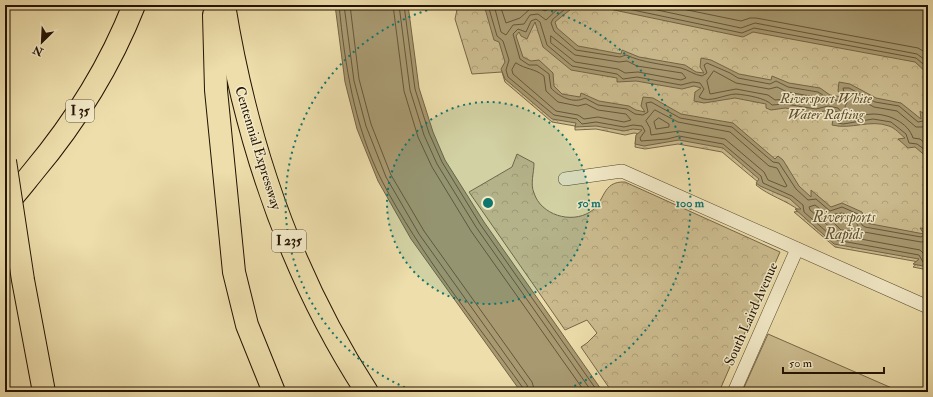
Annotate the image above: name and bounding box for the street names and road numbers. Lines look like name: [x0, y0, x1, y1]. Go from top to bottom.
street label: Centennial Expressway: [230, 84, 285, 213]
road number: I 35: [66, 100, 94, 122]
road number: I 235: [272, 230, 306, 252]
street label: South Laird Avenue: [721, 259, 782, 368]

